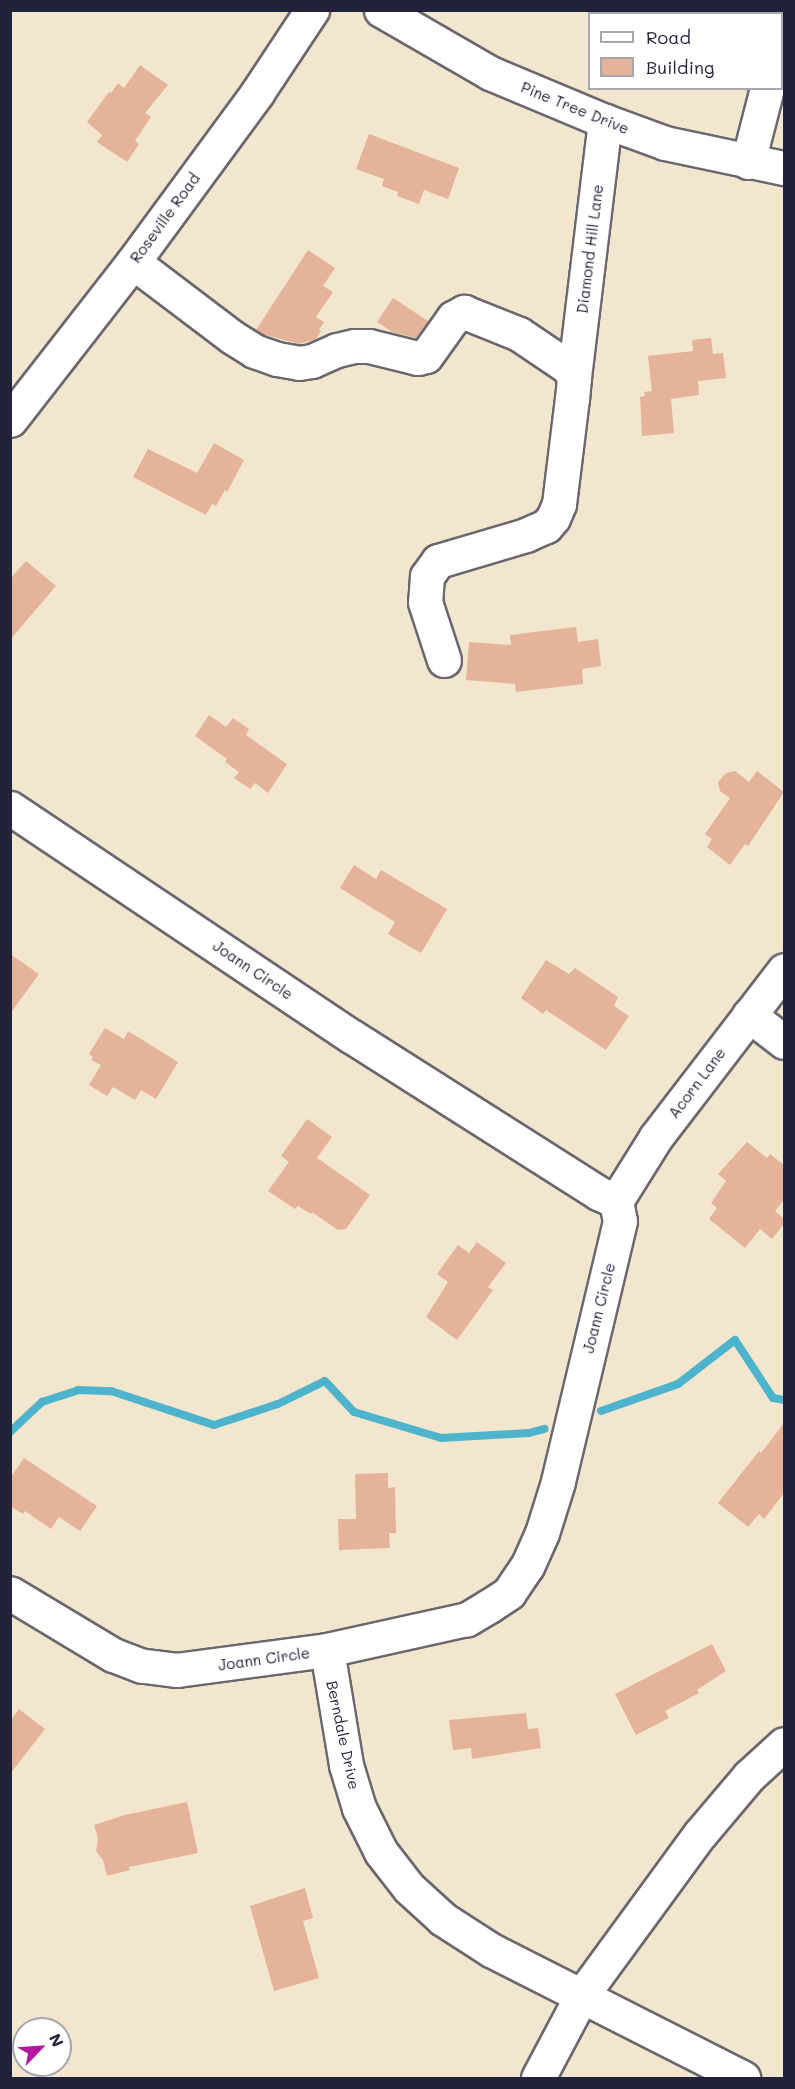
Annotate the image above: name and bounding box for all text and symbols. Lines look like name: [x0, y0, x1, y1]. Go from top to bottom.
legend: [588, 12, 783, 90]
text: Road: [646, 25, 691, 49]
text: Building: [646, 55, 714, 79]
street label: Pine Tree Drive: [518, 78, 632, 138]
street label: Roseville Road: [126, 170, 204, 266]
street label: Diamond Hill Lane: [573, 183, 607, 315]
street label: Joann Circle: [210, 937, 296, 1003]
street label: Acorn Lane: [665, 1044, 729, 1122]
street label: Joann Circle: [579, 1261, 619, 1355]
street label: Joann Circle: [217, 1644, 311, 1674]
street label: Berndale Drive: [323, 1679, 363, 1791]
north arrow: [12, 2017, 72, 2077]
text: N: [45, 2030, 69, 2050]

